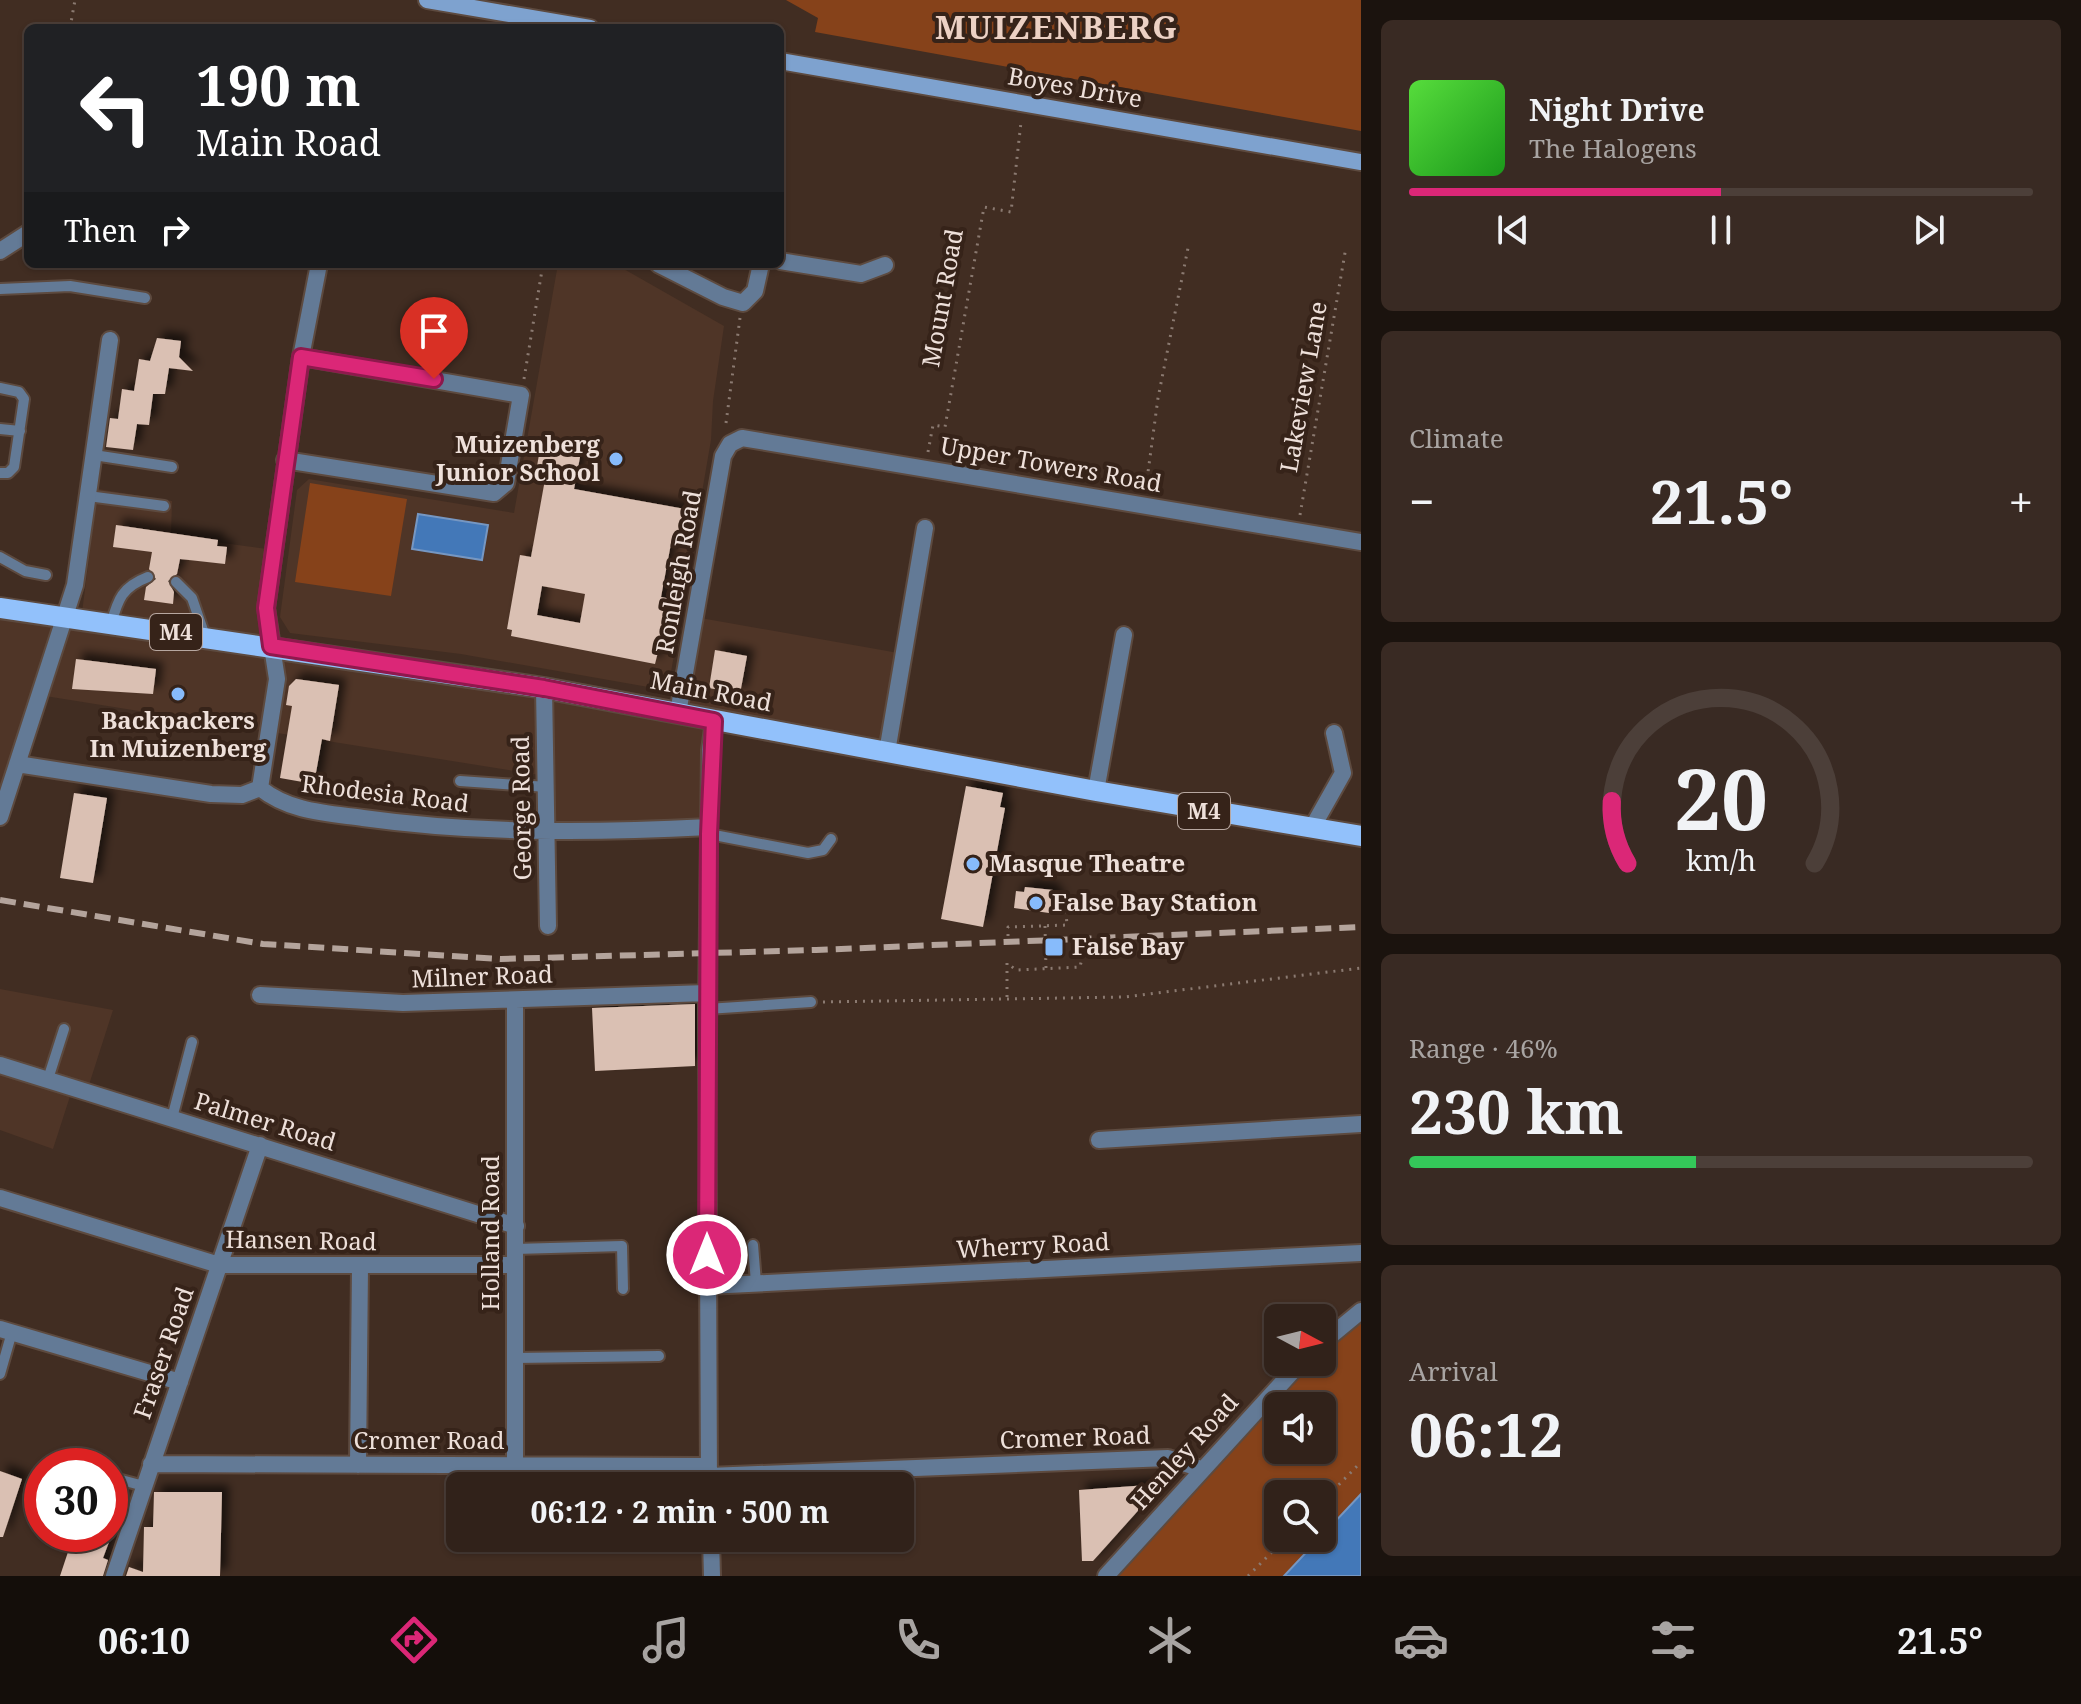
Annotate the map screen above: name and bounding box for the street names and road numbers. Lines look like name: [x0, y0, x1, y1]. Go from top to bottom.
street label: Boyes Drive: [1006, 58, 1145, 115]
street label: Mount Road: [913, 226, 970, 369]
street label: Lakeview Lane: [1271, 299, 1334, 475]
street label: Upper Towers Road: [938, 428, 1165, 499]
street label: Ronleigh Road: [647, 487, 708, 656]
road number: M4: [150, 614, 202, 650]
street label: Main Road: [648, 663, 775, 719]
street label: George Road: [503, 735, 538, 881]
street label: Rhodesia Road: [300, 766, 471, 819]
road number: M4: [1178, 793, 1230, 829]
street label: Milner Road: [411, 957, 553, 994]
street label: Palmer Road: [191, 1083, 340, 1158]
street label: Holland Road: [473, 1155, 506, 1311]
street label: Hansen Road: [225, 1222, 377, 1257]
street label: Wherry Road: [955, 1224, 1111, 1265]
street label: Fraser Road: [125, 1282, 201, 1423]
street label: Henley Road: [1123, 1386, 1245, 1516]
street label: Cromer Road: [999, 1417, 1151, 1456]
street label: Cromer Road: [354, 1423, 505, 1456]

